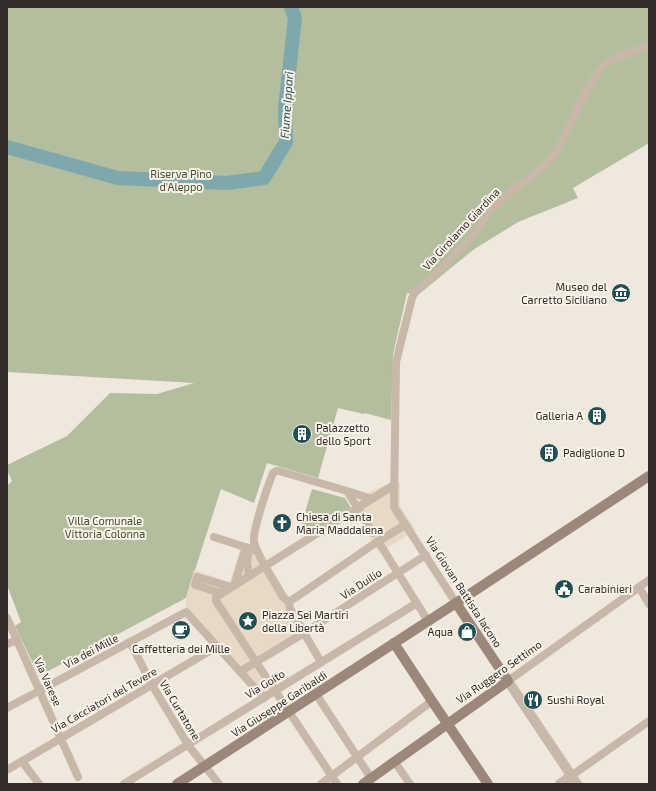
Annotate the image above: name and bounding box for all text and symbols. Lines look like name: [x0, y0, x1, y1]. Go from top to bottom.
water label: Fiume Ippari: [277, 71, 295, 139]
park label: Riserva Pino d'Aleppo: [150, 167, 212, 193]
street label: Via Girolamo Giardina: [419, 185, 502, 272]
place label: Museo del Carretto Siciliano: [521, 280, 608, 306]
museum icon: Museo del Carretto Siciliano: [610, 282, 632, 304]
building icon: Galleria A: [586, 405, 608, 427]
place label: Galleria A: [535, 409, 583, 422]
place label: Palazzetto dello Sport: [316, 421, 371, 447]
building icon: Palazzetto dello Sport: [291, 423, 313, 445]
building icon: Padiglione D: [538, 442, 560, 464]
place label: Padiglione D: [563, 446, 625, 459]
place label: Chiesa di Santa Maria Maddalena: [296, 510, 383, 536]
church icon: Chiesa di Santa Maria Maddalena: [271, 512, 293, 534]
park label: Villa Comunale Vittoria Colonna: [65, 514, 145, 540]
street label: Via Giovan Battista Iacono: [424, 534, 505, 650]
street label: Via Duilio: [338, 565, 384, 602]
public building icon: Carabinieri: [553, 578, 575, 600]
place label: Carabinieri: [578, 582, 632, 595]
place label: Piazza Sei Martiri della Libertà: [262, 608, 348, 634]
place icon: Piazza Sei Martiri della Libertà: [237, 610, 259, 632]
cafe icon: Caffetteria dei Mille: [170, 619, 192, 641]
shop icon: Aqua: [456, 621, 478, 643]
place label: Aqua: [428, 625, 453, 638]
street label: Via dei Mille: [61, 631, 120, 670]
street label: Via Ruggero Settimo: [454, 637, 544, 706]
place label: Caffetteria dei Mille: [132, 642, 230, 655]
street label: Via Varese: [32, 656, 65, 708]
street label: Via Cacciatori del Tevere: [49, 664, 159, 735]
street label: Via Goito: [243, 666, 287, 701]
street label: Via Giuseppe Garibaldi: [229, 668, 329, 739]
street label: Via Curtatone: [157, 677, 204, 742]
restaurant icon: Sushi Royal: [522, 689, 544, 711]
place label: Sushi Royal: [547, 693, 605, 706]

